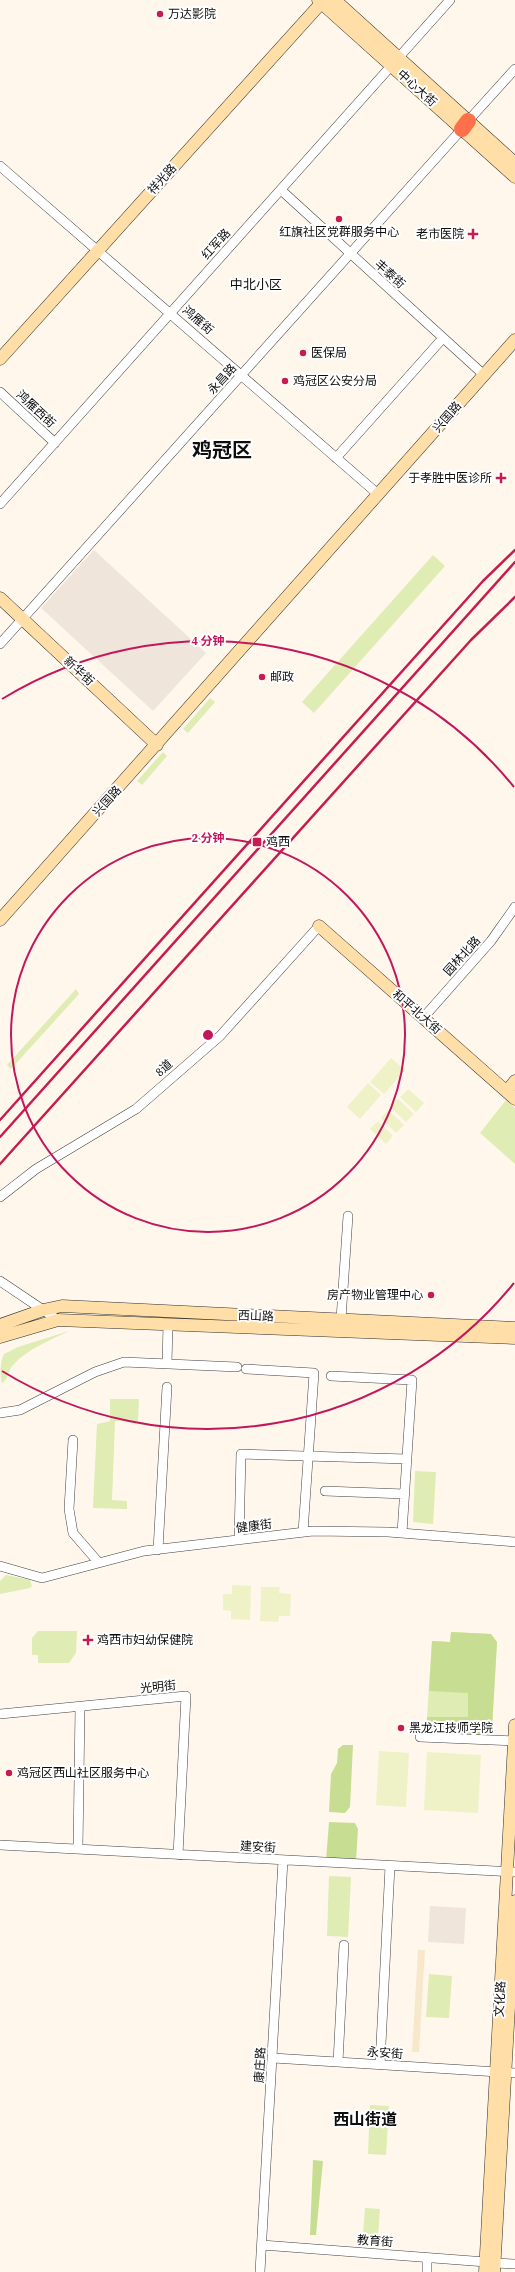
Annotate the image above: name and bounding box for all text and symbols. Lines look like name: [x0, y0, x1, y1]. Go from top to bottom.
place label: 万达影院: [168, 6, 216, 22]
marker: 万达影院: [155, 9, 165, 19]
street label: 中心大街: [394, 66, 440, 110]
street label: 祥光路: [144, 160, 180, 198]
marker: 红旗社区党群服务中心: [334, 214, 344, 224]
place label: 红旗社区党群服务中心: [279, 224, 399, 240]
street label: 红军路: [198, 225, 234, 263]
place label: 老市医院: [416, 226, 464, 242]
marker: 老市医院: [467, 228, 479, 240]
street label: 丰泰街: [371, 256, 409, 292]
district label: 中北小区: [230, 276, 282, 293]
street label: 鸿雁街: [179, 302, 217, 338]
place label: 医保局: [311, 345, 347, 361]
marker: 医保局: [298, 348, 308, 358]
street label: 永昌路: [204, 360, 240, 398]
place label: 鸡冠区公安分局: [293, 373, 377, 389]
marker: 鸡冠区公安分局: [280, 376, 290, 386]
street label: 鸿雁西街: [13, 387, 59, 431]
street label: 兴国路: [429, 398, 465, 436]
district label: 鸡冠区: [192, 436, 252, 464]
place label: 于孝胜中医诊所: [408, 470, 492, 486]
marker: 于孝胜中医诊所: [495, 472, 507, 484]
text: 4 分钟: [191, 633, 225, 649]
street label: 新华街: [60, 653, 98, 689]
place label: 邮政: [270, 669, 294, 685]
marker: 邮政: [257, 672, 267, 682]
street label: 兴国路: [89, 782, 125, 820]
text: 2 分钟: [191, 830, 225, 846]
place label: 鸡西: [266, 834, 290, 850]
marker: 鸡西: [251, 836, 263, 848]
street label: 园林北路: [440, 933, 484, 979]
street label: 和平北大街: [389, 986, 445, 1038]
centre of rings: [201, 1028, 215, 1042]
street label: 8道: [152, 1056, 176, 1080]
place label: 房产物业管理中心: [327, 1287, 423, 1303]
marker: 房产物业管理中心: [426, 1290, 436, 1300]
street label: 西山路: [238, 1307, 274, 1325]
street label: 健康街: [235, 1516, 273, 1536]
place label: 鸡西市妇幼保健院: [97, 1632, 193, 1648]
marker: 鸡西市妇幼保健院: [82, 1634, 94, 1646]
street label: 光明街: [139, 1677, 177, 1697]
place label: 黑龙江技师学院: [409, 1720, 493, 1736]
marker: 黑龙江技师学院: [396, 1723, 406, 1733]
place label: 鸡冠区西山社区服务中心: [17, 1765, 149, 1781]
marker: 鸡冠区西山社区服务中心: [4, 1768, 14, 1778]
street label: 建安街: [240, 1838, 276, 1856]
street label: 文化路: [491, 1981, 509, 2017]
street label: 永安街: [366, 2044, 404, 2062]
street label: 康庄路: [251, 2047, 269, 2083]
district label: 西山街道: [333, 2108, 397, 2130]
street label: 教育街: [356, 2232, 394, 2250]

